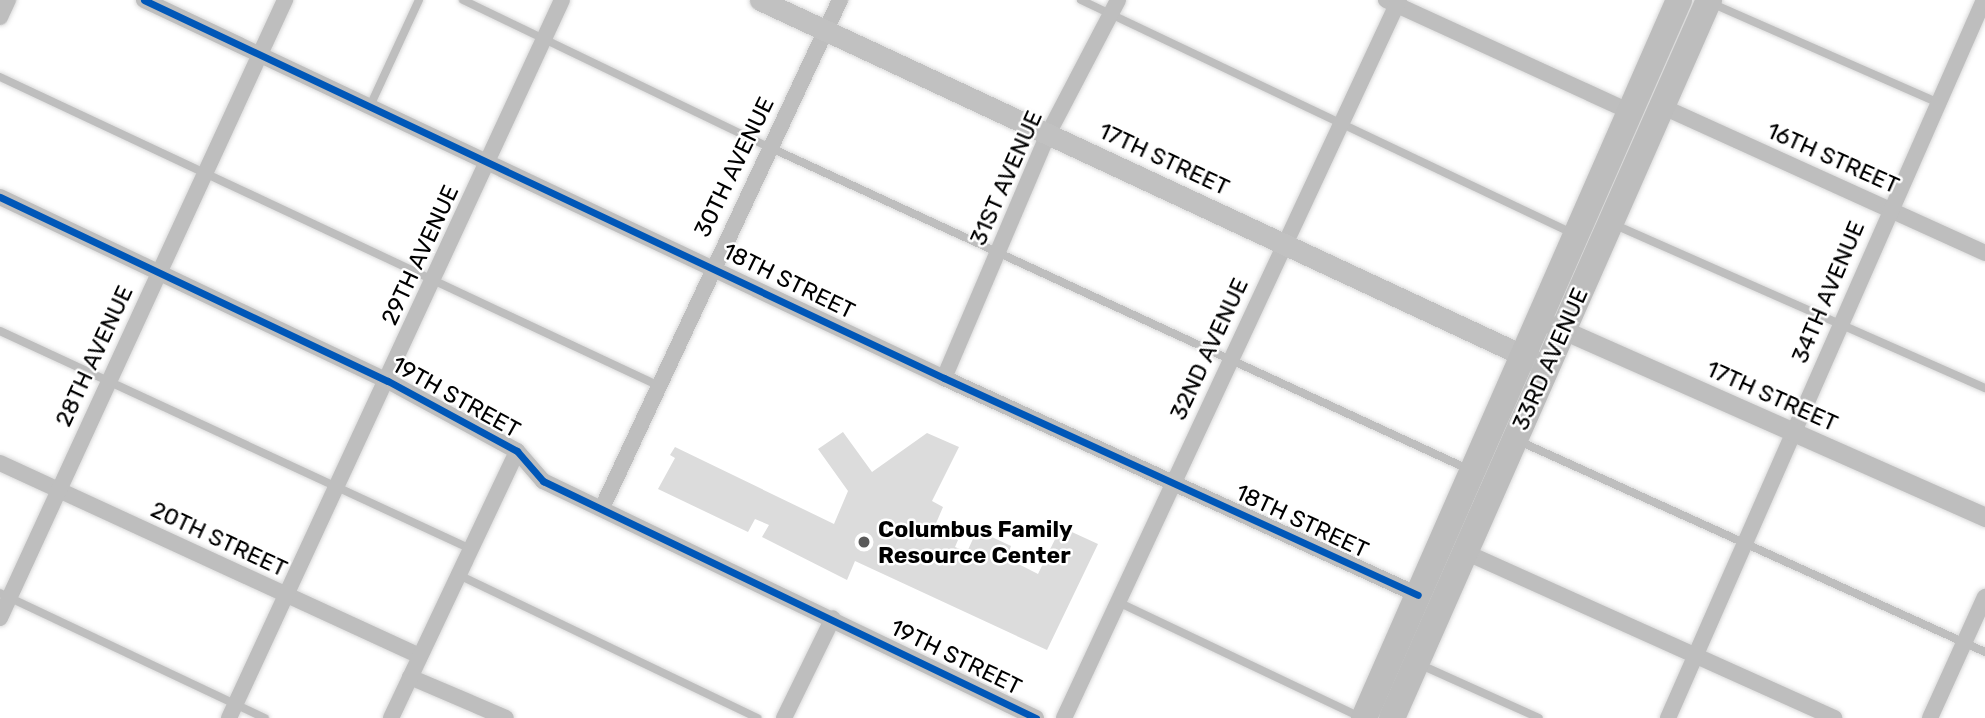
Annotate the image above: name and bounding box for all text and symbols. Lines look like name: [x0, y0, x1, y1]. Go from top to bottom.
street label: 30TH AVENUE: [688, 92, 780, 242]
street label: 31ST AVENUE: [964, 106, 1048, 250]
street label: 17TH STREET: [1094, 117, 1234, 201]
street label: 16TH STREET: [1763, 117, 1903, 199]
street label: 29TH AVENUE: [375, 180, 465, 330]
street label: 34TH AVENUE: [1786, 217, 1870, 367]
street label: 18TH STREET: [718, 237, 860, 325]
street label: 32ND AVENUE: [1164, 273, 1254, 425]
street label: 28TH AVENUE: [49, 281, 139, 431]
street label: 33RD AVENUE: [1506, 283, 1594, 435]
street label: 19TH STREET: [387, 350, 525, 444]
street label: 17TH STREET: [1702, 355, 1842, 437]
street label: 18TH STREET: [1231, 478, 1373, 564]
street label: 20TH STREET: [147, 495, 291, 583]
place label: Columbus Family Resource Center: [878, 515, 1073, 569]
marker: Columbus Family Resource Center: [856, 534, 872, 550]
street label: 19TH STREET: [886, 613, 1026, 701]

